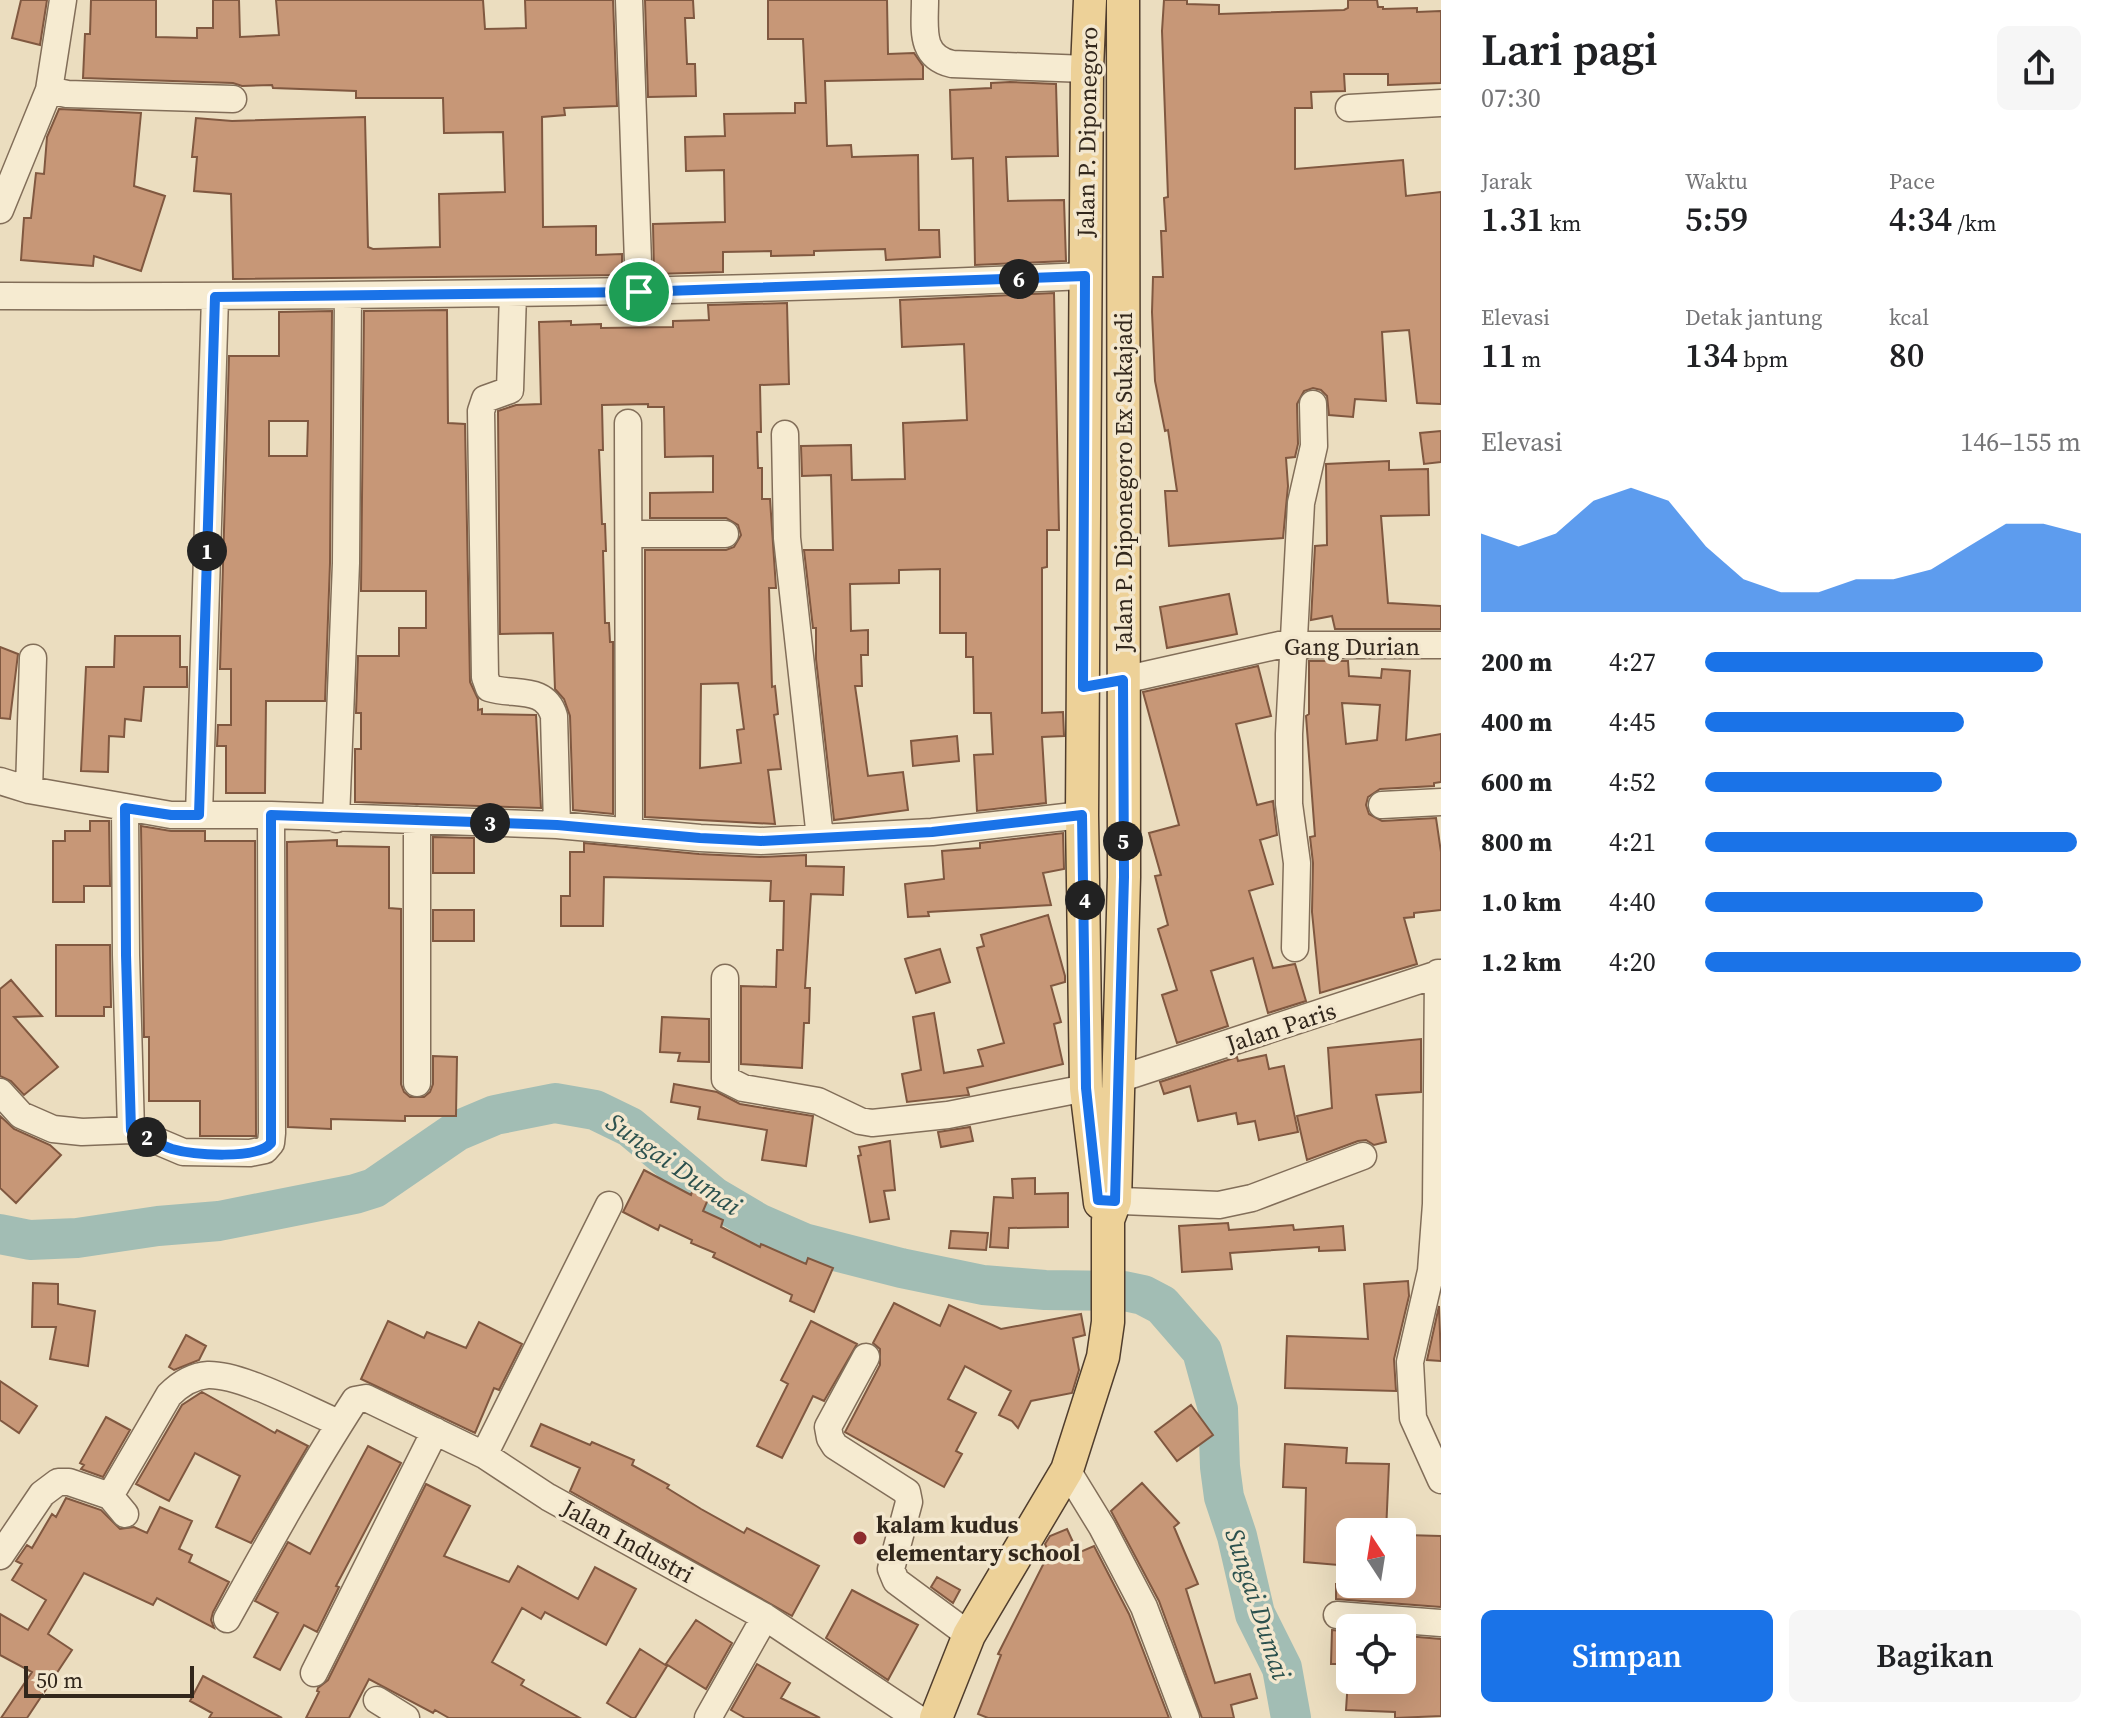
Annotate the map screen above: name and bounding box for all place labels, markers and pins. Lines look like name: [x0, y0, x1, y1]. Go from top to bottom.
pin: [605, 258, 673, 326]
pin: 6: [999, 259, 1039, 299]
pin: 1: [187, 531, 227, 571]
pin: 3: [470, 803, 510, 843]
pin: 5: [1103, 821, 1143, 861]
pin: 4: [1065, 880, 1105, 920]
pin: 2: [127, 1117, 167, 1157]
place label: kalam kudus elementary school: [876, 1508, 1081, 1569]
marker: kalam kudus elementary school: [851, 1529, 869, 1547]

